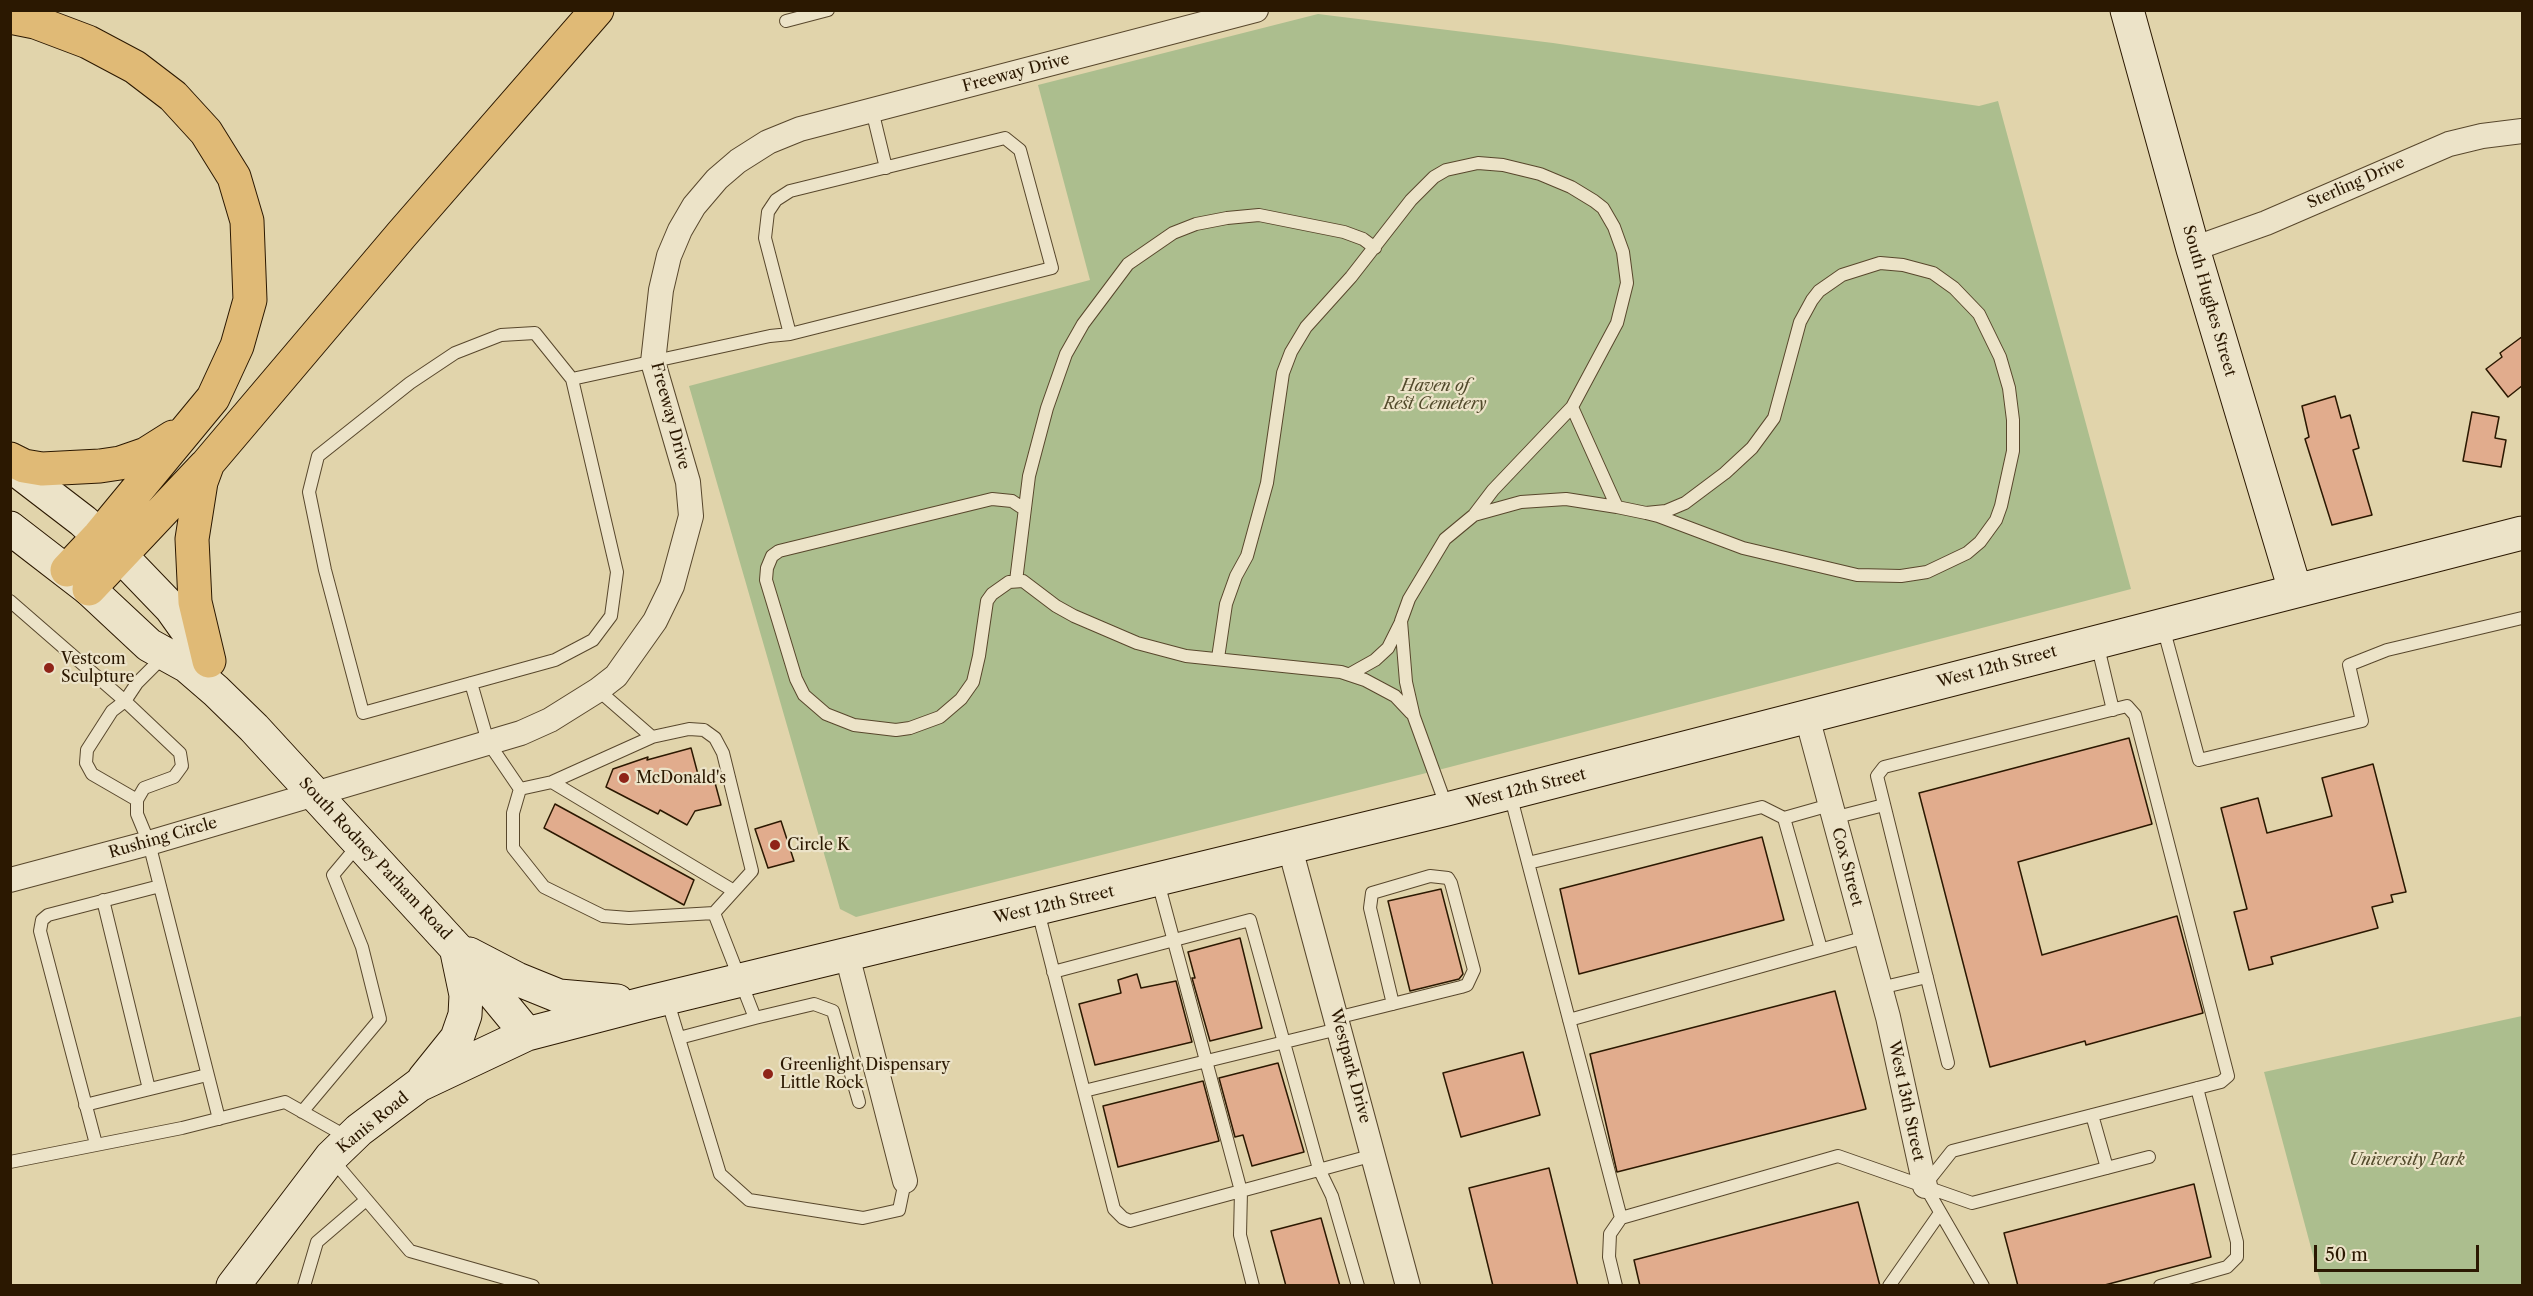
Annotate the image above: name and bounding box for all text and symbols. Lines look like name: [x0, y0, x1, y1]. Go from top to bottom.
street label: Freeway Drive: [960, 49, 1072, 97]
street label: Sterling Drive: [2304, 153, 2408, 213]
street label: South Hughes Street: [2178, 223, 2240, 379]
street label: Freeway Drive: [646, 360, 694, 472]
park label: Haven of Rest Cemetery: [1384, 376, 1486, 414]
street label: West 12th Street: [1935, 642, 2059, 692]
place label: Vestcom Sculpture: [61, 649, 134, 687]
marker: Vestcom Sculpture: [42, 661, 56, 675]
street label: West 12th Street: [1464, 765, 1588, 813]
place label: McDonald's: [636, 768, 726, 788]
marker: McDonald's: [617, 771, 631, 785]
street label: South Rodney Parham Road: [295, 774, 455, 944]
street label: Rushing Circle: [107, 813, 219, 863]
street label: Cox Street: [1827, 826, 1867, 908]
place label: Circle K: [787, 835, 850, 855]
marker: Circle K: [768, 838, 782, 852]
street label: West 12th Street: [992, 882, 1116, 928]
street label: Westpark Drive: [1325, 1007, 1375, 1125]
street label: West 13th Street: [1884, 1039, 1928, 1163]
place label: Greenlight Dispensary Little Rock: [780, 1055, 950, 1093]
marker: Greenlight Dispensary Little Rock: [761, 1067, 775, 1081]
street label: Kanis Road: [333, 1088, 413, 1158]
park label: University Park: [2349, 1150, 2465, 1170]
scale bar: [2317, 1233, 2482, 1271]
text: 50 m: [2325, 1244, 2368, 1266]

